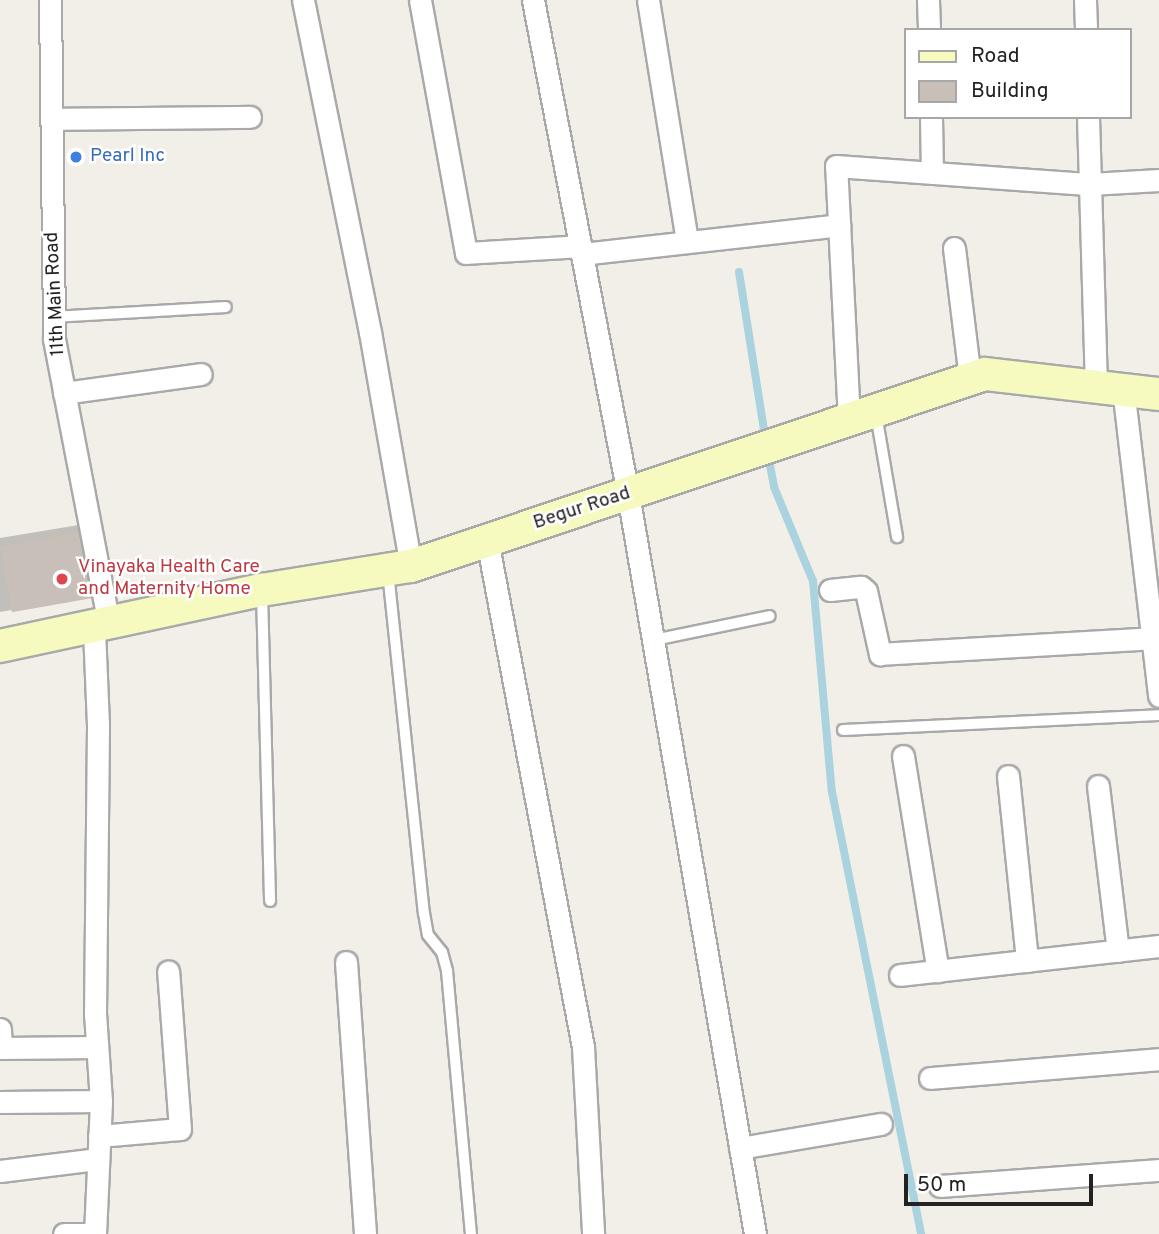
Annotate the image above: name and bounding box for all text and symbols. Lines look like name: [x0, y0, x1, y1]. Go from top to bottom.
legend: [904, 28, 1131, 119]
text: Road: [971, 43, 1020, 70]
text: Building: [971, 78, 1049, 105]
place label: Pearl Inc: [90, 146, 165, 168]
marker: Pearl Inc: [68, 149, 84, 165]
street label: 11th Main Road: [41, 231, 71, 357]
street label: Begur Road: [531, 483, 633, 535]
place label: Vinayaka Health Care and Maternity Home: [78, 557, 260, 601]
marker: Vinayaka Health Care and Maternity Home: [52, 569, 72, 589]
scale bar: [907, 1160, 1096, 1204]
text: 50 m: [917, 1172, 966, 1199]

